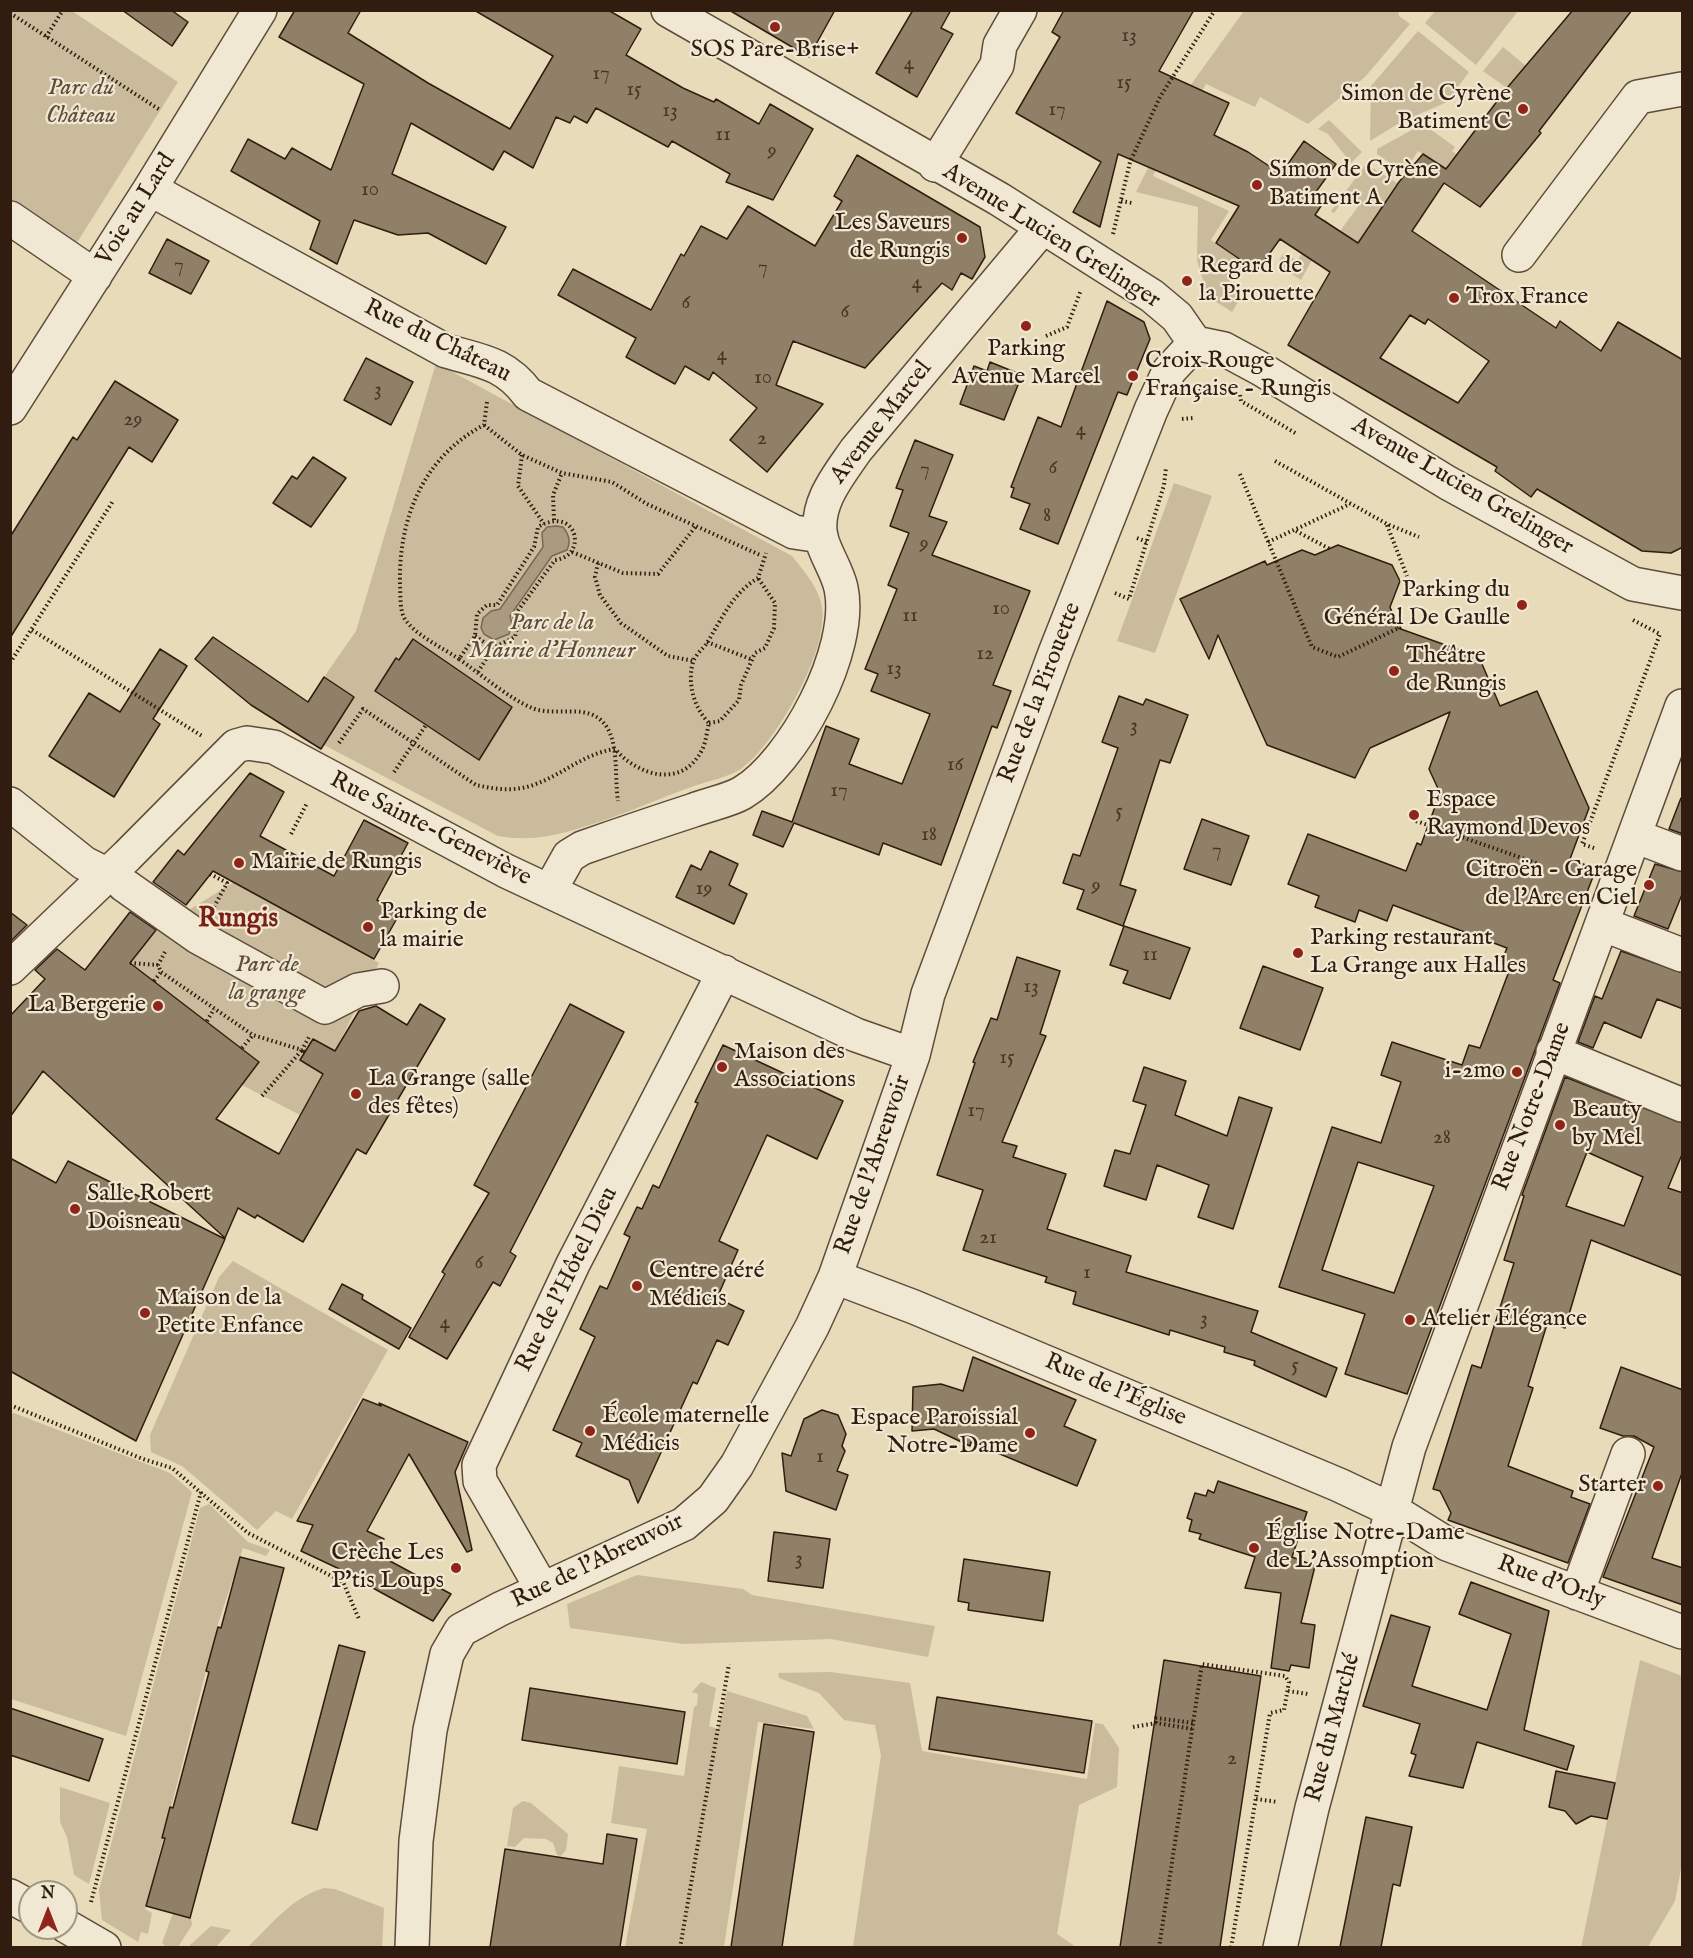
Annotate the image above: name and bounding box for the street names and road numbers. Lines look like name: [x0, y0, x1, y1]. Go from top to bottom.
street label: Voie au Lard: [91, 149, 183, 271]
street label: Avenue Lucien Grelinger: [937, 158, 1165, 316]
street label: Rue du Château: [359, 294, 515, 390]
street label: Avenue Marcel: [825, 356, 939, 490]
street label: Avenue Lucien Grelinger: [1346, 412, 1578, 562]
street label: Rue de la Pirouette: [993, 599, 1089, 787]
street label: Rue Sainte-Geneviève: [324, 767, 536, 893]
street label: Rue Notre-Dame: [1488, 1019, 1578, 1195]
street label: Rue de l'Abreuvoir: [830, 1072, 918, 1258]
street label: Rue de l'Hôtel Dieu: [511, 1183, 625, 1377]
street label: Rue de l'Église: [1040, 1348, 1190, 1434]
street label: Rue de l'Abreuvoir: [507, 1508, 689, 1616]
street label: Rue d'Orly: [1493, 1550, 1609, 1616]
street label: Rue du Marché: [1300, 1650, 1368, 1806]

